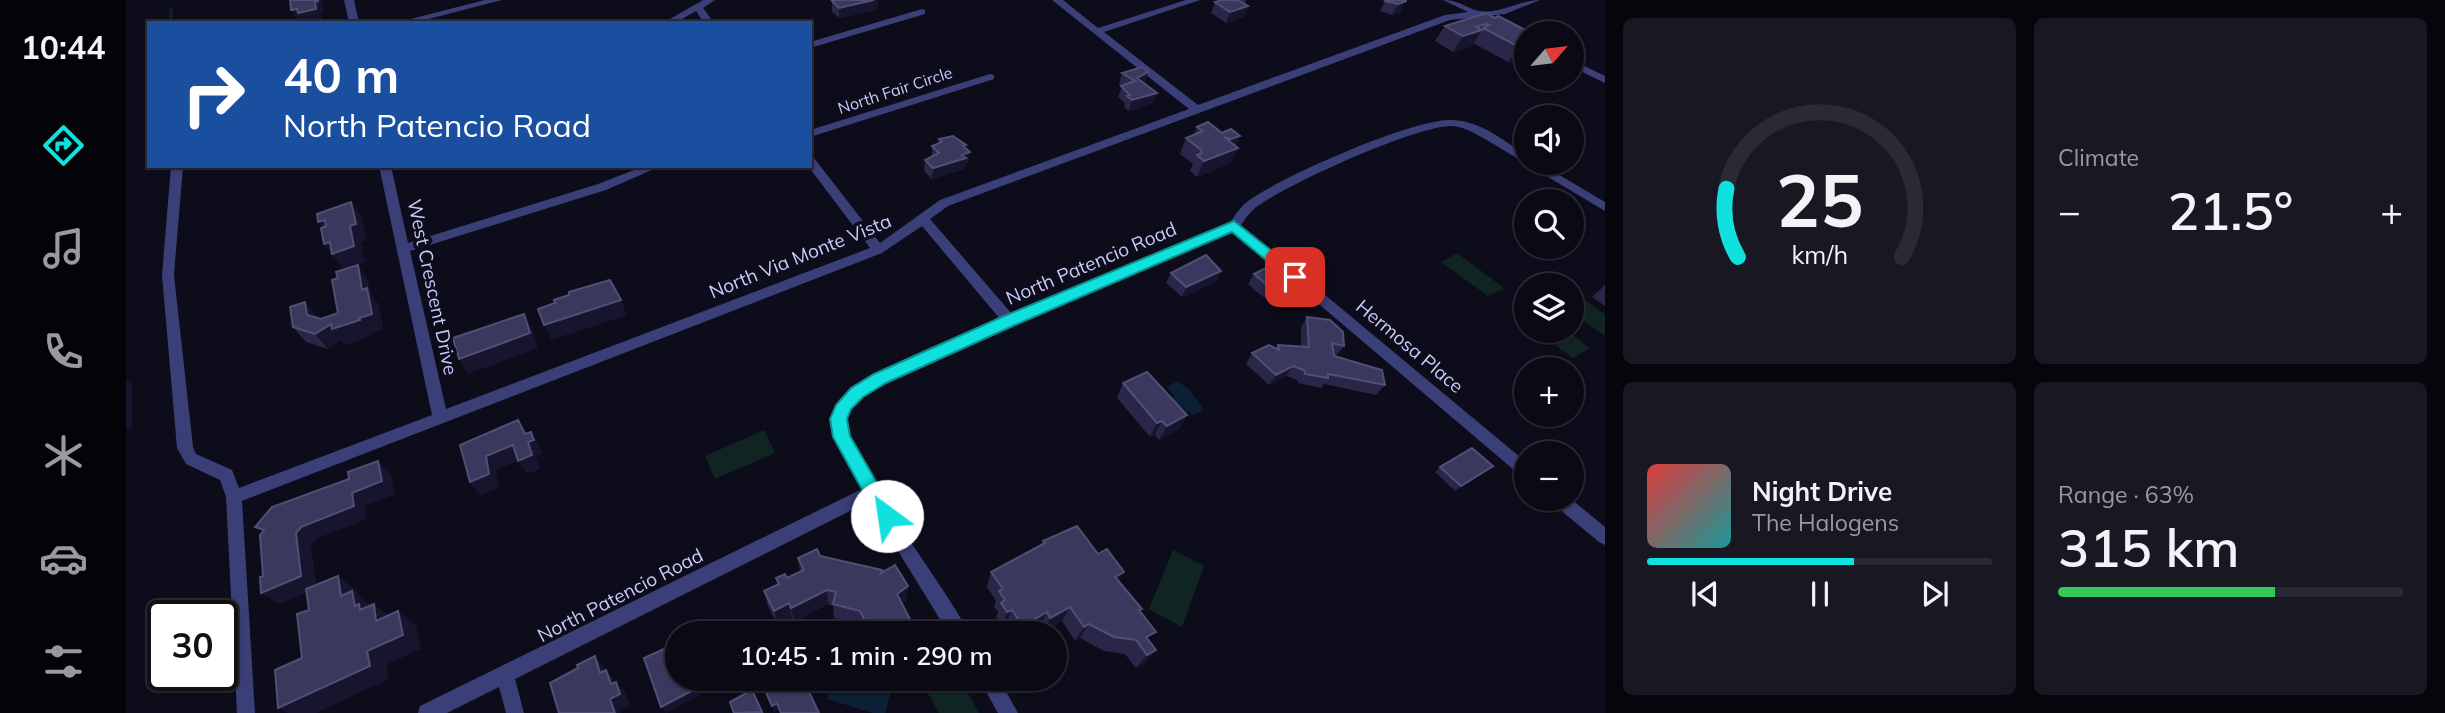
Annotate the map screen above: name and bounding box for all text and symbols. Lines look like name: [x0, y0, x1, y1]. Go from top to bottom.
north arrow: [1514, 21, 1584, 91]
map controls: [1514, 21, 1584, 511]
text: 10:44: [21, 27, 105, 67]
text: 40 m: [283, 44, 399, 105]
icon: right: [168, 49, 259, 140]
street label: North Fair Circle: [835, 62, 955, 118]
text: North Patencio Road: [283, 105, 591, 145]
button: sound: [1514, 105, 1584, 175]
icon: directions: [39, 121, 88, 170]
text: Climate: [2058, 143, 2139, 172]
text: 25: [1776, 154, 1863, 245]
text: 21.5°: [2168, 178, 2293, 243]
text: −: [2058, 187, 2081, 235]
text: +: [2380, 187, 2403, 235]
button: search: [1514, 189, 1584, 259]
street label: West Crescent Drive: [403, 197, 463, 377]
street label: North Via Monte Vista: [705, 208, 895, 304]
street label: North Patencio Road: [1002, 216, 1180, 310]
icon: music: [39, 224, 88, 273]
text: km/h: [1791, 239, 1848, 270]
pin: [1265, 247, 1325, 307]
icon: arrive: [1276, 258, 1314, 296]
button: layers: [1514, 273, 1584, 343]
street label: Hermosa Place: [1351, 294, 1469, 398]
icon: phone: [39, 327, 88, 376]
button: +: [1514, 357, 1584, 427]
icon: climate: [39, 431, 88, 480]
button: −: [1514, 441, 1584, 511]
text: Night Drive: [1752, 475, 1892, 508]
position arrow: [850, 479, 924, 553]
text: Range · 63%: [2058, 480, 2194, 509]
text: The Halogens: [1752, 508, 1899, 537]
text: 315 km: [2058, 515, 2239, 580]
icon: car: [39, 534, 88, 583]
street label: North Patencio Road: [533, 543, 707, 647]
icon: previous: [1686, 575, 1724, 613]
icon: pause: [1801, 575, 1839, 613]
icon: next: [1916, 575, 1954, 613]
speed limit sign: 30: [147, 600, 238, 691]
icon: filters: [39, 637, 88, 686]
text: 10:45 · 1 min · 290 m: [739, 639, 993, 672]

